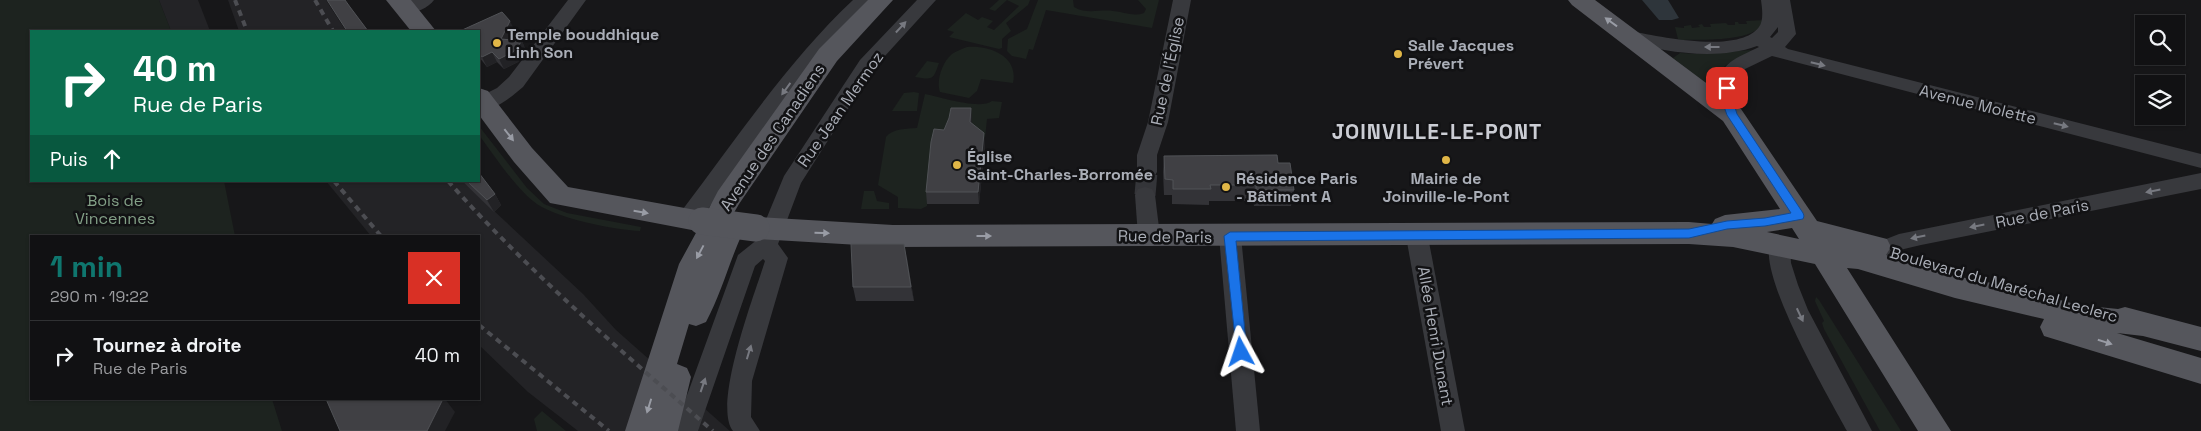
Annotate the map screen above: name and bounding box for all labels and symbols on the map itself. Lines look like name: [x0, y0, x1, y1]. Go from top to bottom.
street label: Rue de l'Église: [1146, 15, 1189, 127]
one-way arrow: [1605, 17, 1618, 28]
one-way arrow: [895, 22, 907, 34]
place label: Temple bouddhique Linh Son: [507, 24, 659, 63]
place label: Salle Jacques Prévert: [1408, 35, 1514, 74]
marker: Temple bouddhique Linh Son: [491, 37, 503, 49]
one-way arrow: [1704, 43, 1720, 51]
street label: Rue Jean Mermoz: [793, 47, 888, 171]
marker: Salle Jacques Prévert: [1392, 48, 1404, 60]
street label: Avenue des Canadiens: [715, 60, 830, 215]
one-way arrow: [1811, 60, 1826, 68]
pin: [1706, 67, 1748, 109]
street label: Avenue Molette: [1917, 80, 2039, 129]
one-way arrow: [781, 82, 791, 96]
district label: JOINVILLE-LE-PONT: [1332, 118, 1542, 145]
one-way arrow: [2053, 121, 2068, 129]
one-way arrow: [503, 128, 514, 141]
place label: Église Saint-Charles-Borromée: [967, 146, 1153, 185]
marker: Mairie de Joinville-le-Pont: [1440, 154, 1452, 166]
marker: Église Saint-Charles-Borromée: [951, 159, 963, 171]
place label: Résidence Paris - Bâtiment A: [1236, 168, 1358, 207]
place label: Mairie de Joinville-le-Pont: [1382, 168, 1510, 207]
marker: Résidence Paris - Bâtiment A: [1220, 181, 1232, 193]
one-way arrow: [2145, 187, 2161, 195]
park label: Bois de Vincennes: [75, 190, 155, 229]
street label: Rue de Paris: [1994, 194, 2090, 233]
one-way arrow: [634, 208, 650, 216]
one-way arrow: [1969, 222, 1984, 230]
street label: Rue de Paris: [1118, 225, 1212, 248]
one-way arrow: [814, 229, 830, 237]
one-way arrow: [976, 232, 992, 240]
one-way arrow: [1909, 234, 1925, 242]
street label: Boulevard du Maréchal Leclerc: [1887, 242, 2120, 327]
one-way arrow: [696, 244, 704, 259]
street label: Allée Henri Dunant: [1413, 265, 1458, 407]
one-way arrow: [1796, 308, 1804, 322]
position arrow: [1214, 325, 1266, 377]
one-way arrow: [2098, 338, 2113, 346]
one-way arrow: [746, 345, 753, 360]
one-way arrow: [699, 377, 707, 392]
one-way arrow: [644, 398, 652, 413]

